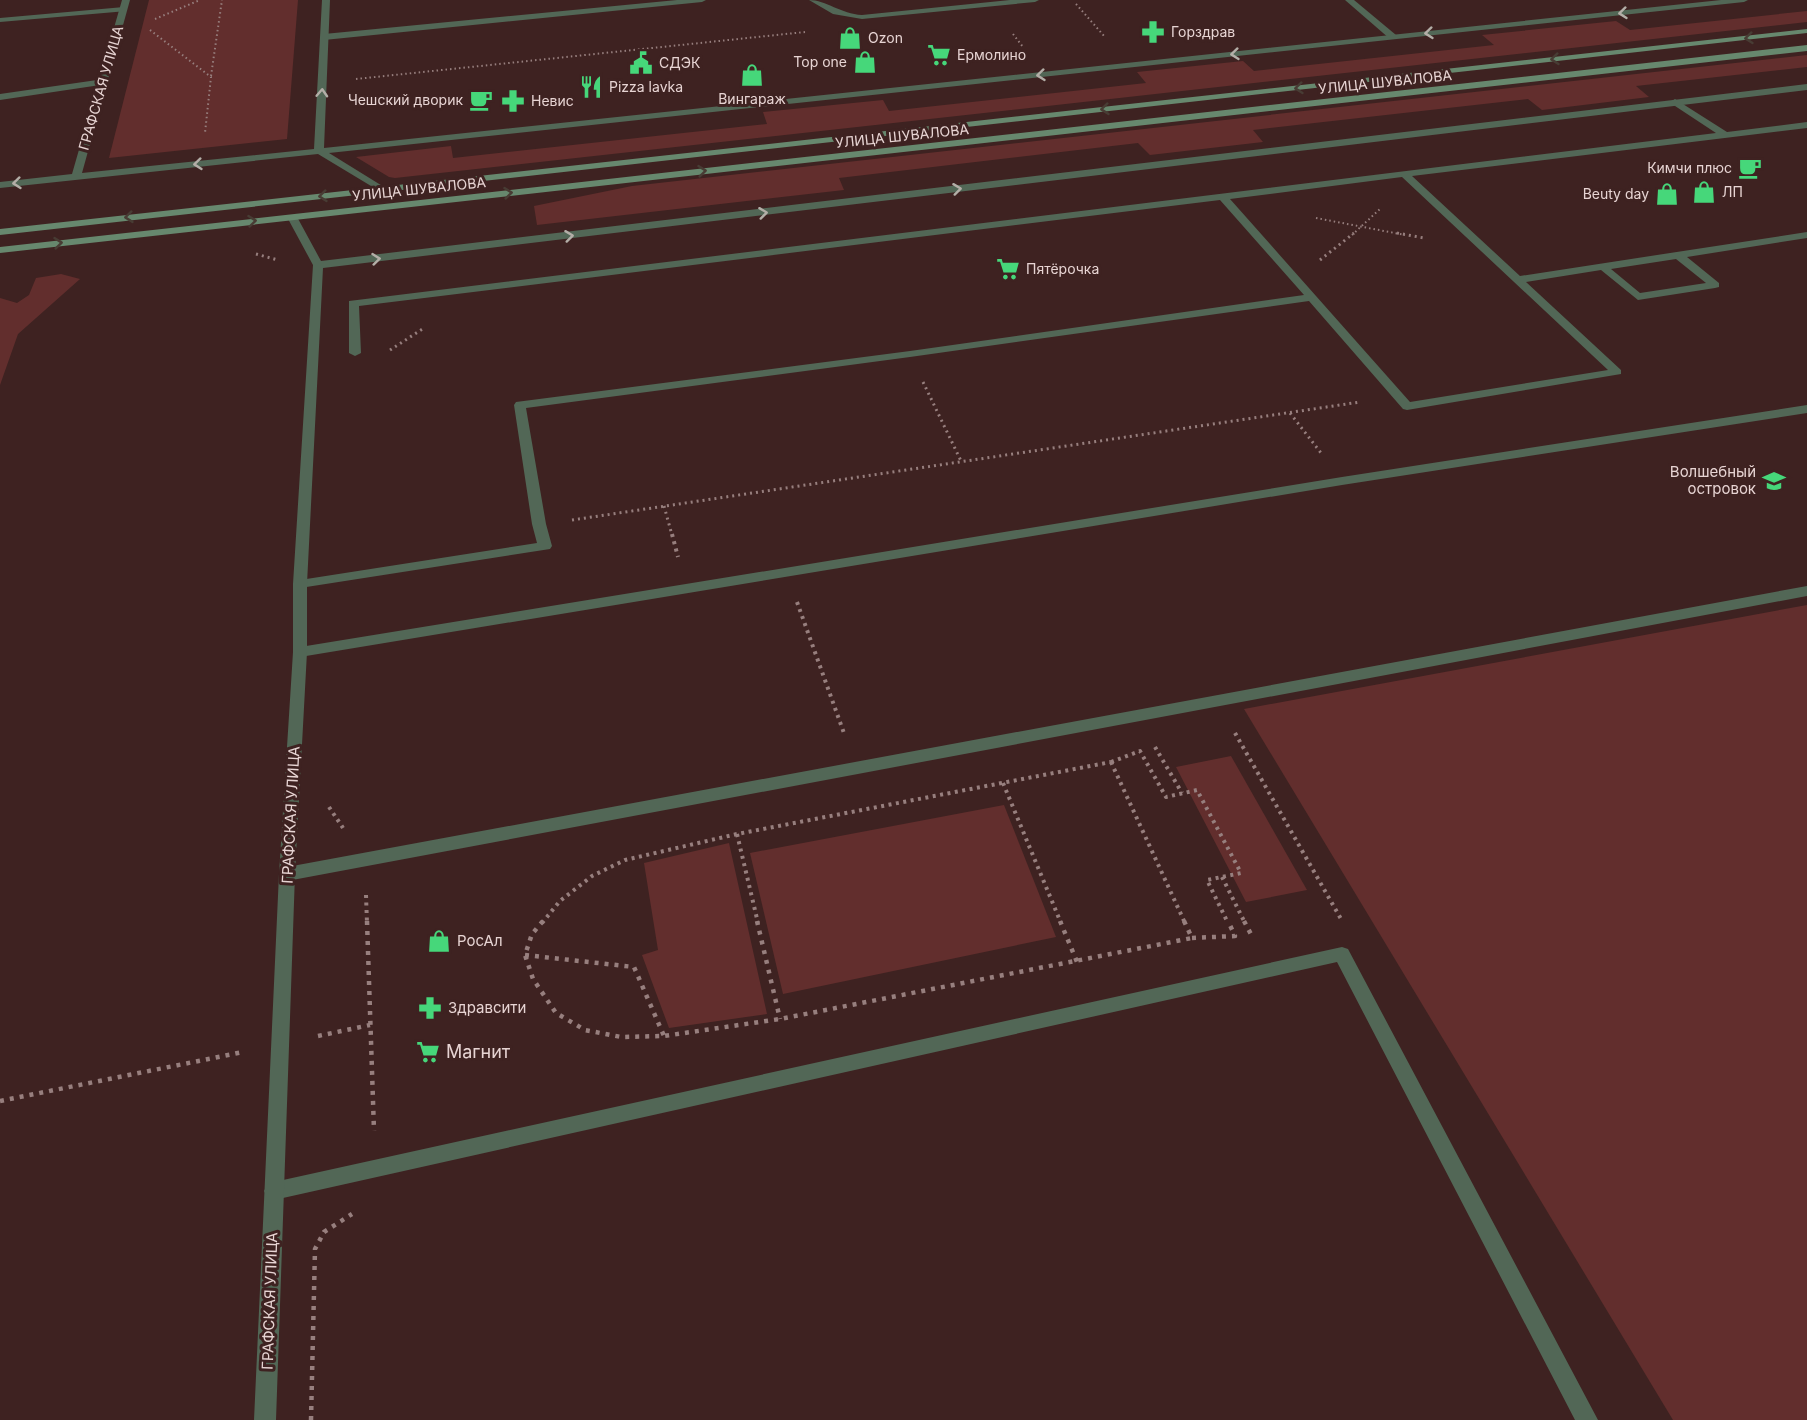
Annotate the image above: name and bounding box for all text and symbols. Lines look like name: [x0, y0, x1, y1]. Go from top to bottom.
one-way arrow: [1618, 6, 1627, 19]
pharmacy icon: Горздрав: [1140, 19, 1166, 45]
street label: ГРАФСКАЯ УЛИЦА: [75, 23, 127, 152]
place label: Горздрав: [1171, 23, 1235, 40]
shop icon: Ozon: [837, 25, 863, 51]
one-way arrow: [1424, 27, 1434, 39]
place label: Ozon: [868, 29, 903, 46]
one-way arrow: [1744, 31, 1753, 44]
supermarket icon: Ермолино: [926, 42, 952, 68]
place label: Ермолино: [957, 46, 1026, 63]
one-way arrow: [1231, 47, 1240, 60]
shop icon: Top one: [852, 49, 878, 75]
public building icon: СДЭК: [628, 50, 654, 76]
one-way arrow: [1550, 52, 1560, 65]
place label: Top one: [793, 53, 847, 70]
place label: СДЭК: [659, 54, 701, 71]
shop icon: Вингараж: [739, 62, 765, 88]
street label: УЛИЦА ШУВАЛОВА: [1317, 66, 1453, 97]
one-way arrow: [1037, 68, 1046, 81]
restaurant icon: Pizza lavka: [578, 74, 604, 100]
place label: Pizza lavka: [609, 78, 683, 95]
one-way arrow: [1294, 81, 1303, 94]
cafe icon: Чешский дворик: [468, 87, 494, 113]
one-way arrow: [315, 88, 328, 97]
pharmacy icon: Невис: [500, 88, 526, 114]
place label: Вингараж: [718, 90, 786, 107]
place label: Чешский дворик: [348, 91, 463, 108]
place label: Невис: [531, 92, 574, 109]
one-way arrow: [1100, 102, 1109, 115]
street label: УЛИЦА ШУВАЛОВА: [834, 120, 970, 151]
cafe icon: Кимчи плюс: [1737, 155, 1763, 181]
one-way arrow: [194, 157, 203, 170]
place label: Кимчи плюс: [1647, 159, 1732, 176]
one-way arrow: [698, 166, 707, 178]
street label: УЛИЦА ШУВАЛОВА: [351, 173, 487, 204]
one-way arrow: [13, 176, 22, 189]
shop icon: ЛП: [1691, 179, 1717, 205]
shop icon: Beuty day: [1654, 181, 1680, 207]
place label: ЛП: [1722, 183, 1743, 200]
one-way arrow: [952, 184, 961, 196]
place label: Beuty day: [1583, 185, 1649, 202]
one-way arrow: [504, 187, 513, 200]
one-way arrow: [318, 189, 327, 201]
one-way arrow: [758, 207, 768, 220]
one-way arrow: [124, 210, 133, 223]
one-way arrow: [247, 216, 256, 228]
one-way arrow: [565, 231, 574, 243]
one-way arrow: [54, 237, 63, 250]
one-way arrow: [371, 253, 380, 266]
supermarket icon: Пятёрочка: [995, 256, 1021, 282]
place label: Пятёрочка: [1026, 260, 1099, 277]
place label: Волшебный островок: [1670, 462, 1756, 498]
school or university icon: Волшебный островок: [1761, 468, 1787, 494]
street label: ГРАФСКАЯ УЛИЦА: [277, 746, 304, 884]
shop icon: РосАл: [426, 928, 452, 954]
place label: РосАл: [457, 931, 503, 950]
pharmacy icon: Здравсити: [417, 995, 443, 1021]
place label: Здравсити: [448, 998, 526, 1017]
supermarket icon: Магнит: [415, 1039, 441, 1065]
place label: Магнит: [446, 1041, 511, 1062]
street label: ГРАФСКАЯ УЛИЦА: [258, 1232, 281, 1370]

